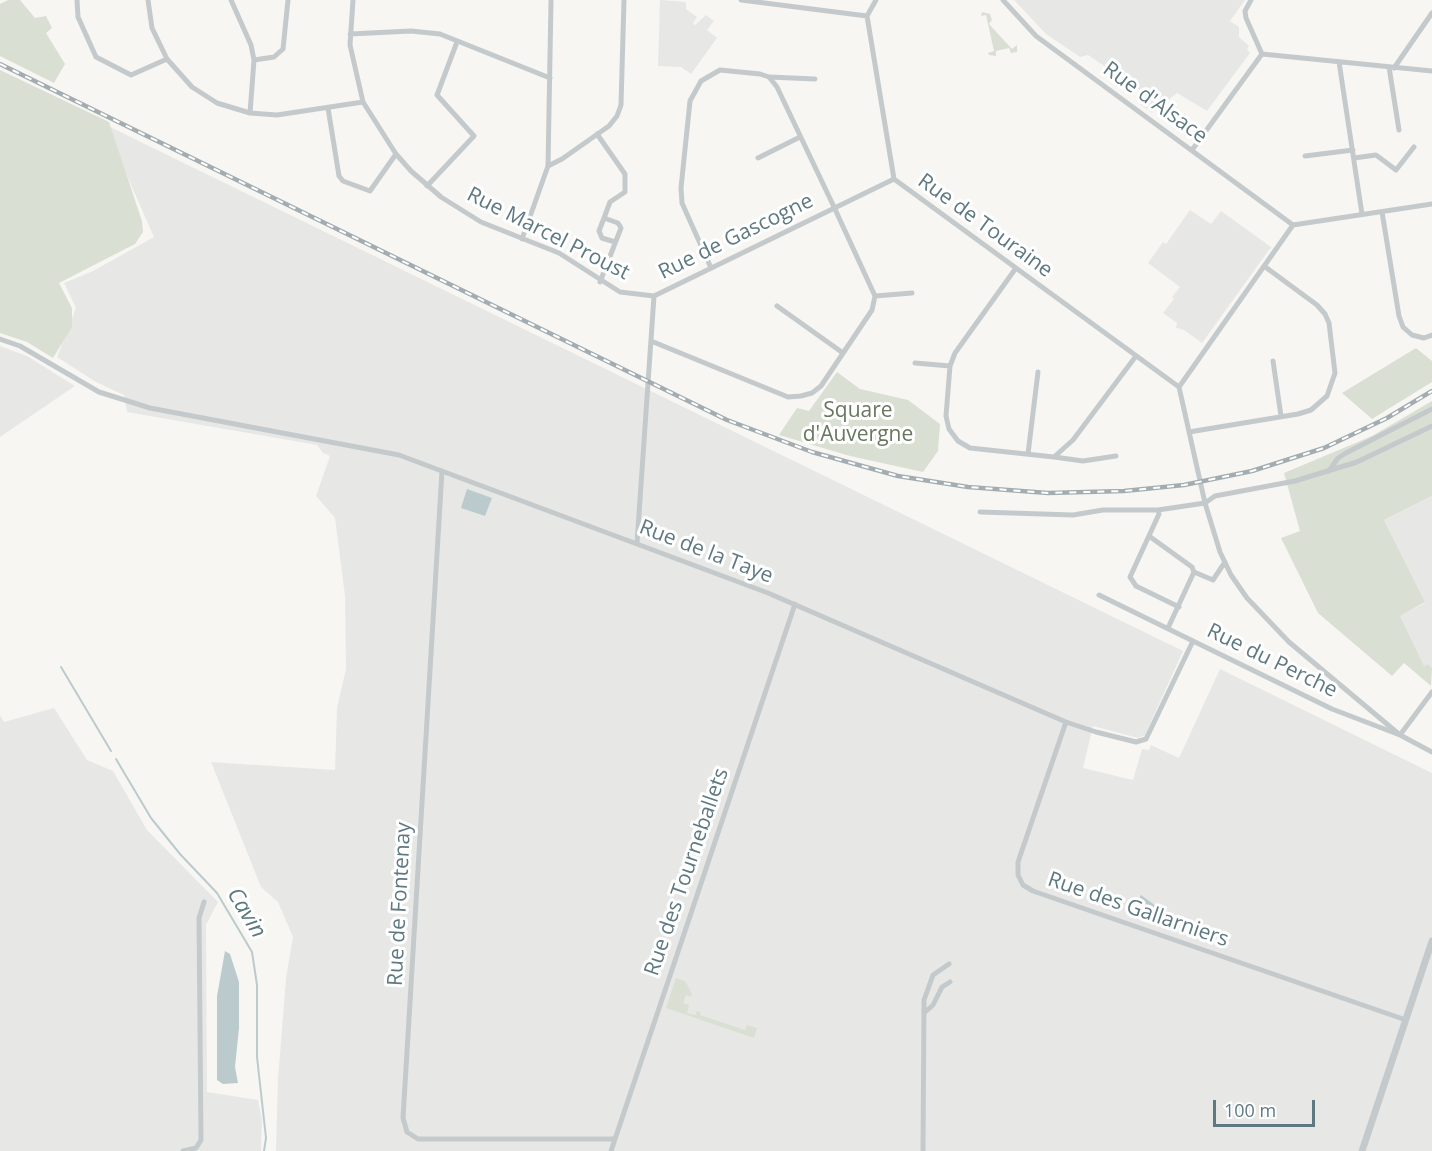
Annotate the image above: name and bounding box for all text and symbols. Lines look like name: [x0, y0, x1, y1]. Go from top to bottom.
street label: Rue d'Alsace: [1098, 57, 1212, 149]
street label: Rue de Touraine: [913, 169, 1057, 283]
street label: Rue Marcel Proust: [463, 182, 633, 286]
street label: Rue de Gascogne: [655, 189, 817, 285]
park label: Square d'Auvergne: [803, 398, 913, 448]
street label: Rue de la Taye: [636, 515, 776, 589]
street label: Rue du Perche: [1203, 619, 1341, 703]
street label: Rue des Tourneballets: [640, 765, 734, 979]
street label: Rue de Fontenay: [383, 822, 417, 986]
street label: Rue des Gallarniers: [1044, 867, 1232, 953]
water label: Cavin: [221, 883, 271, 943]
scale bar: [1216, 1088, 1318, 1126]
text: 100 m: [1224, 1098, 1276, 1122]

